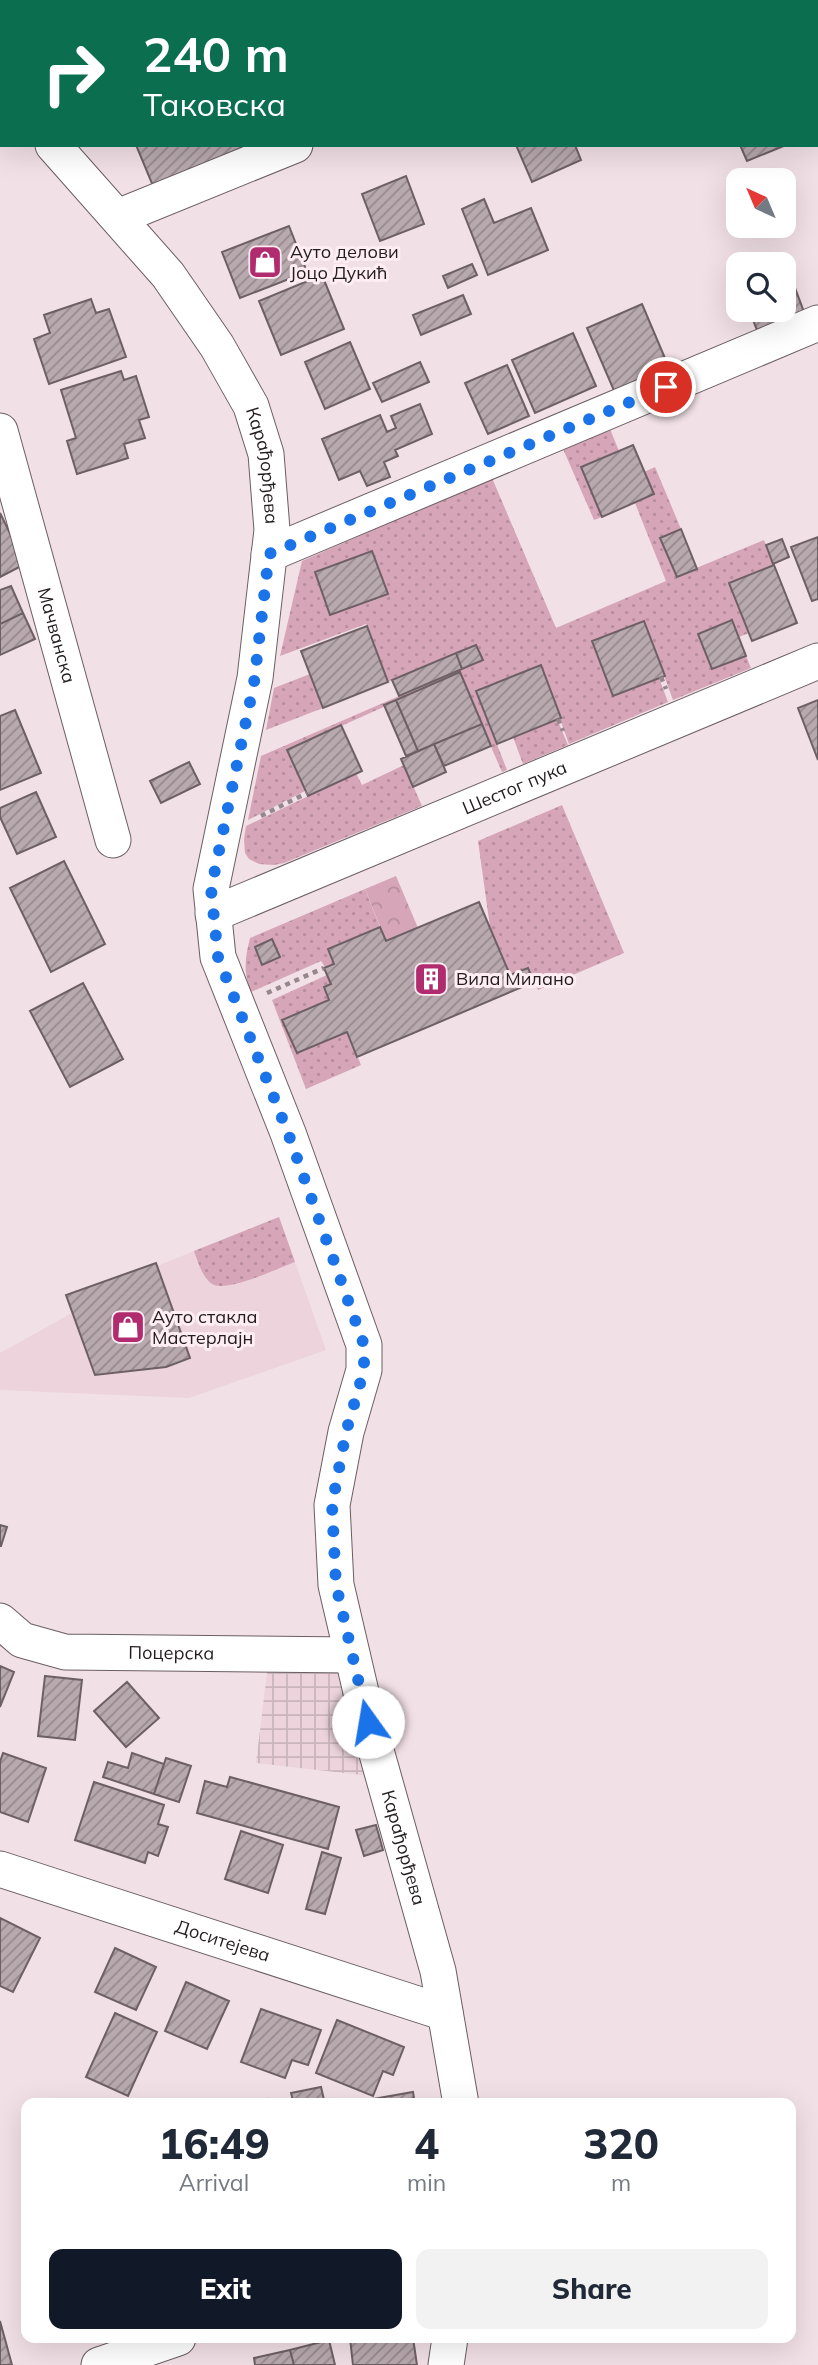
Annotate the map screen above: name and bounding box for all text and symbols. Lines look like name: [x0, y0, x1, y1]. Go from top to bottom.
text: 240 m: [143, 23, 289, 84]
icon: right: [28, 28, 119, 119]
text: Таковска: [143, 84, 286, 124]
north arrow: [726, 168, 796, 238]
map controls: [726, 168, 796, 322]
place label: Ауто делови Јоцо Дукић: [290, 240, 399, 284]
shop icon: Ауто делови Јоцо Дукић: [246, 243, 284, 281]
button: search: [726, 252, 796, 322]
pin: [636, 357, 696, 417]
icon: arrive: [647, 368, 685, 406]
street label: Карађорђева: [241, 404, 283, 525]
street label: Мачванска: [33, 585, 81, 686]
street label: Шестог пука: [459, 755, 570, 819]
building icon: Вила Милано: [412, 960, 450, 998]
place label: Вила Милано: [456, 967, 574, 990]
place label: Ауто стакла Мастерлајн: [152, 1305, 257, 1349]
shop icon: Ауто стакла Мастерлајн: [109, 1308, 147, 1346]
street label: Поцерска: [128, 1641, 214, 1665]
position arrow: [331, 1685, 405, 1759]
street label: Карађорђева: [377, 1787, 431, 1908]
street label: Доситејева: [172, 1914, 273, 1967]
text: 16:49: [158, 2117, 270, 2170]
text: 4: [414, 2117, 439, 2170]
text: 320: [583, 2117, 659, 2170]
text: Arrival: [179, 2168, 249, 2197]
text: min: [407, 2168, 446, 2197]
text: m: [611, 2168, 631, 2197]
button: Exit: [49, 2249, 402, 2329]
button: Share: [416, 2249, 768, 2329]

